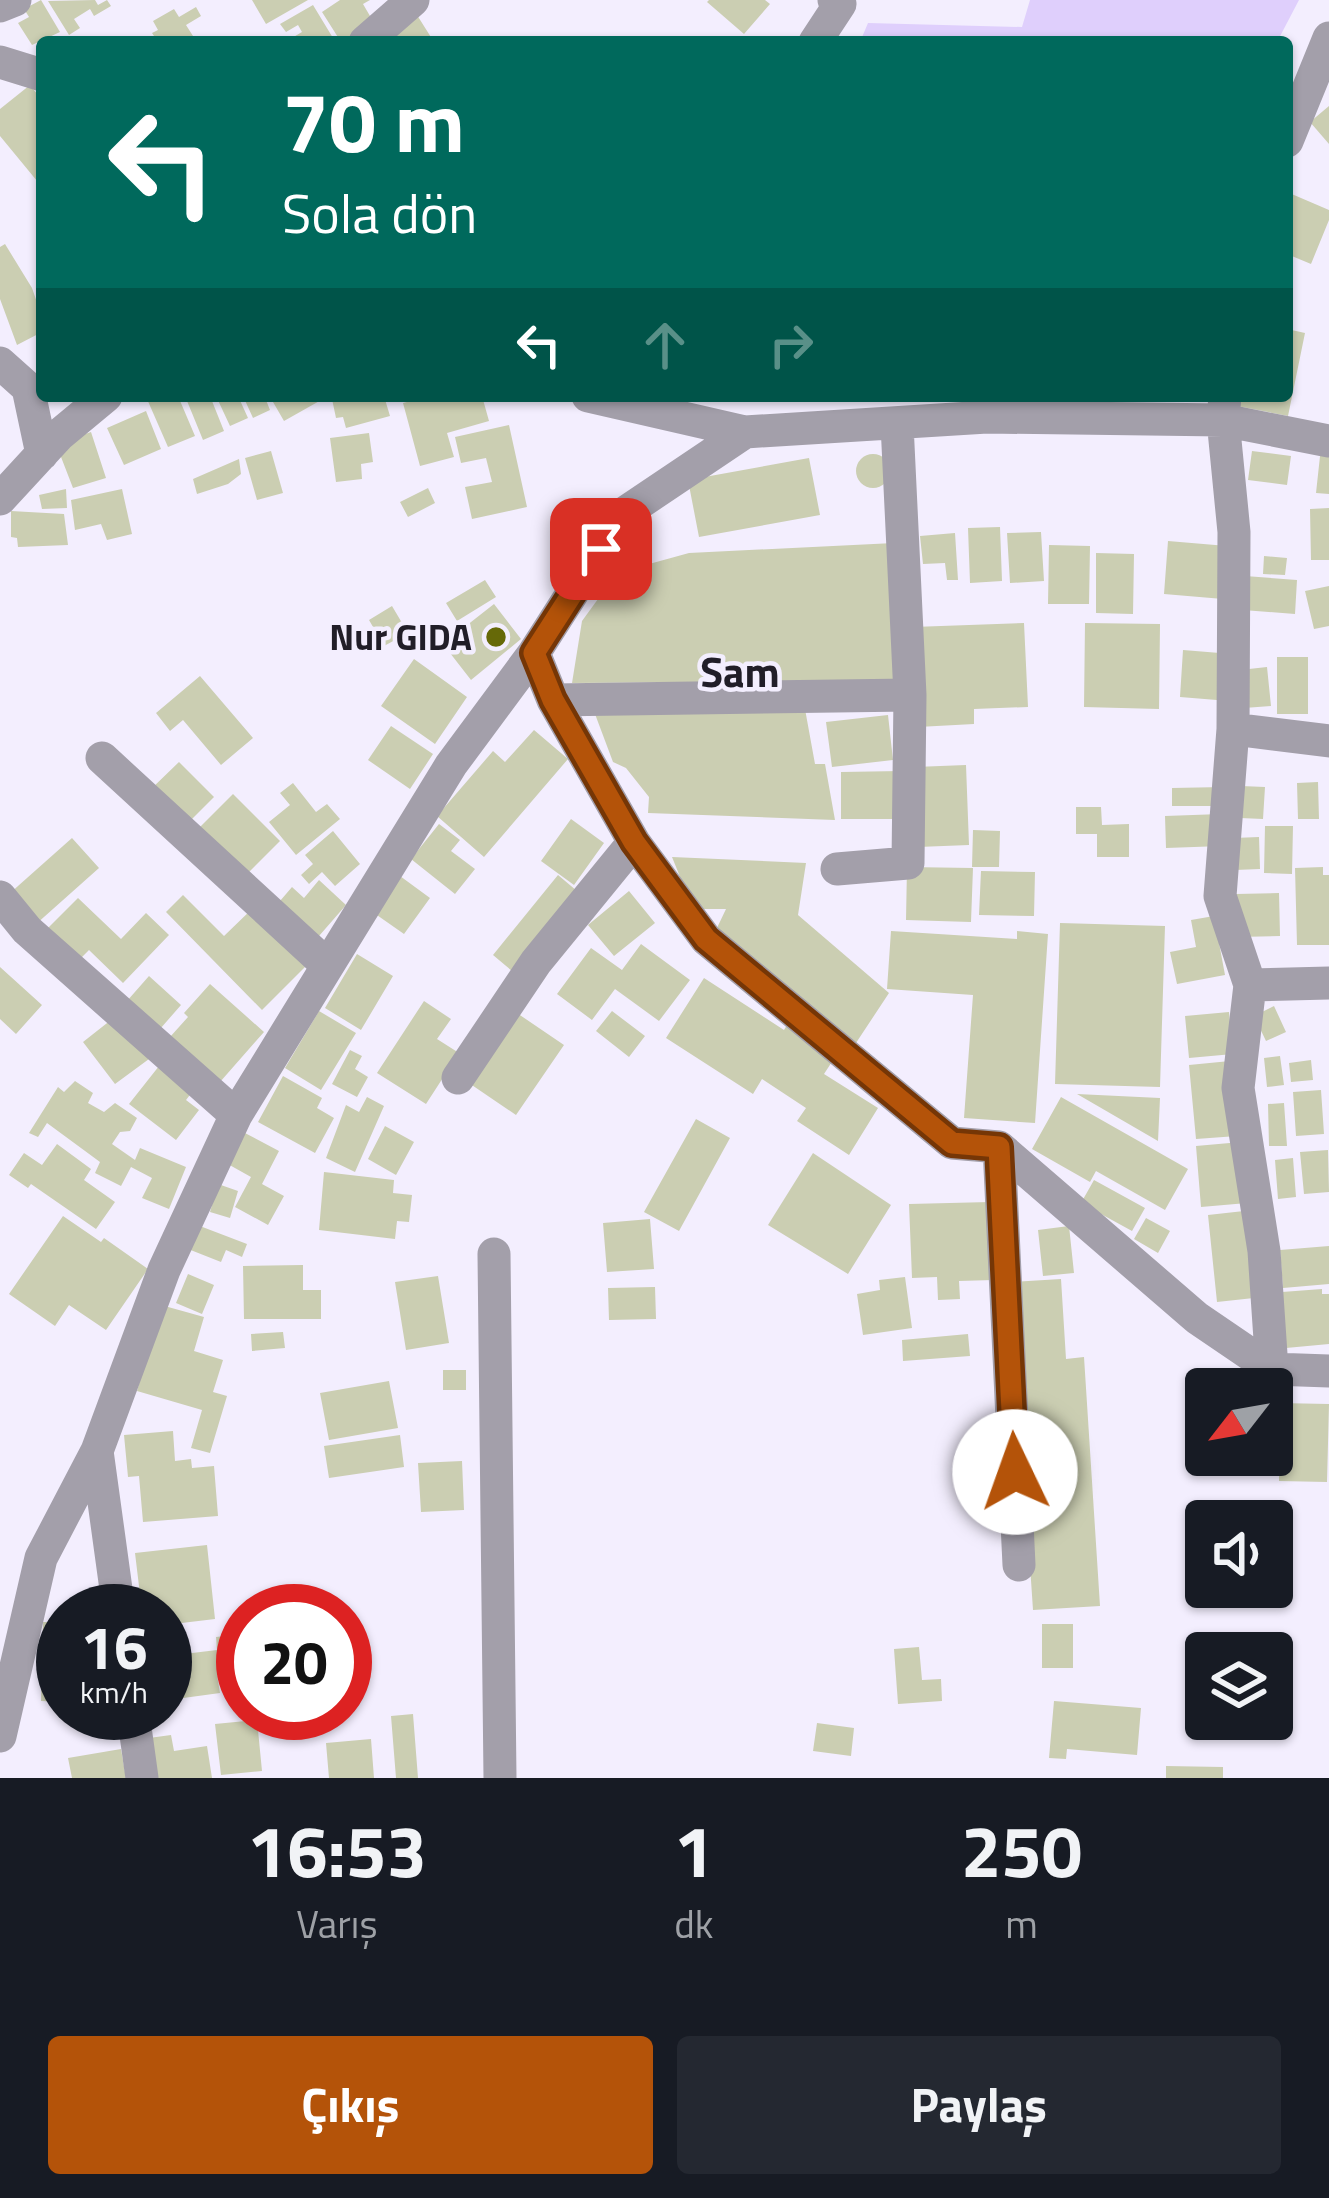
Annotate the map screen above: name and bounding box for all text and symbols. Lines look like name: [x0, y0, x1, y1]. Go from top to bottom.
text: 70 m: [282, 57, 465, 185]
icon: left: [84, 84, 240, 240]
text: Sola dön: [282, 172, 477, 254]
icon: left: [506, 312, 572, 378]
icon: ahead: [632, 312, 698, 378]
icon: right: [758, 312, 824, 378]
pin: [550, 498, 652, 600]
icon: arrive: [568, 516, 634, 582]
place label: Nur GIDA: [329, 609, 472, 664]
marker: Nur GIDA: [483, 624, 509, 650]
district label: Sam: [700, 639, 780, 703]
north arrow: [1185, 1368, 1293, 1476]
map controls: [1185, 1368, 1293, 1740]
position arrow: [952, 1409, 1078, 1535]
button: sound: [1185, 1500, 1293, 1608]
speed limit sign: 20: [216, 1584, 372, 1740]
text: 16: [80, 1601, 148, 1692]
button: layers: [1185, 1632, 1293, 1740]
text: km/h: [80, 1669, 148, 1715]
text: 16:53: [247, 1795, 427, 1905]
text: 1: [674, 1795, 714, 1905]
text: 250: [961, 1795, 1082, 1905]
text: Varış: [296, 1894, 378, 1953]
text: dk: [674, 1894, 714, 1953]
text: m: [1005, 1894, 1038, 1953]
button: Çıkış: [48, 2036, 653, 2174]
button: Paylaş: [677, 2036, 1281, 2174]

